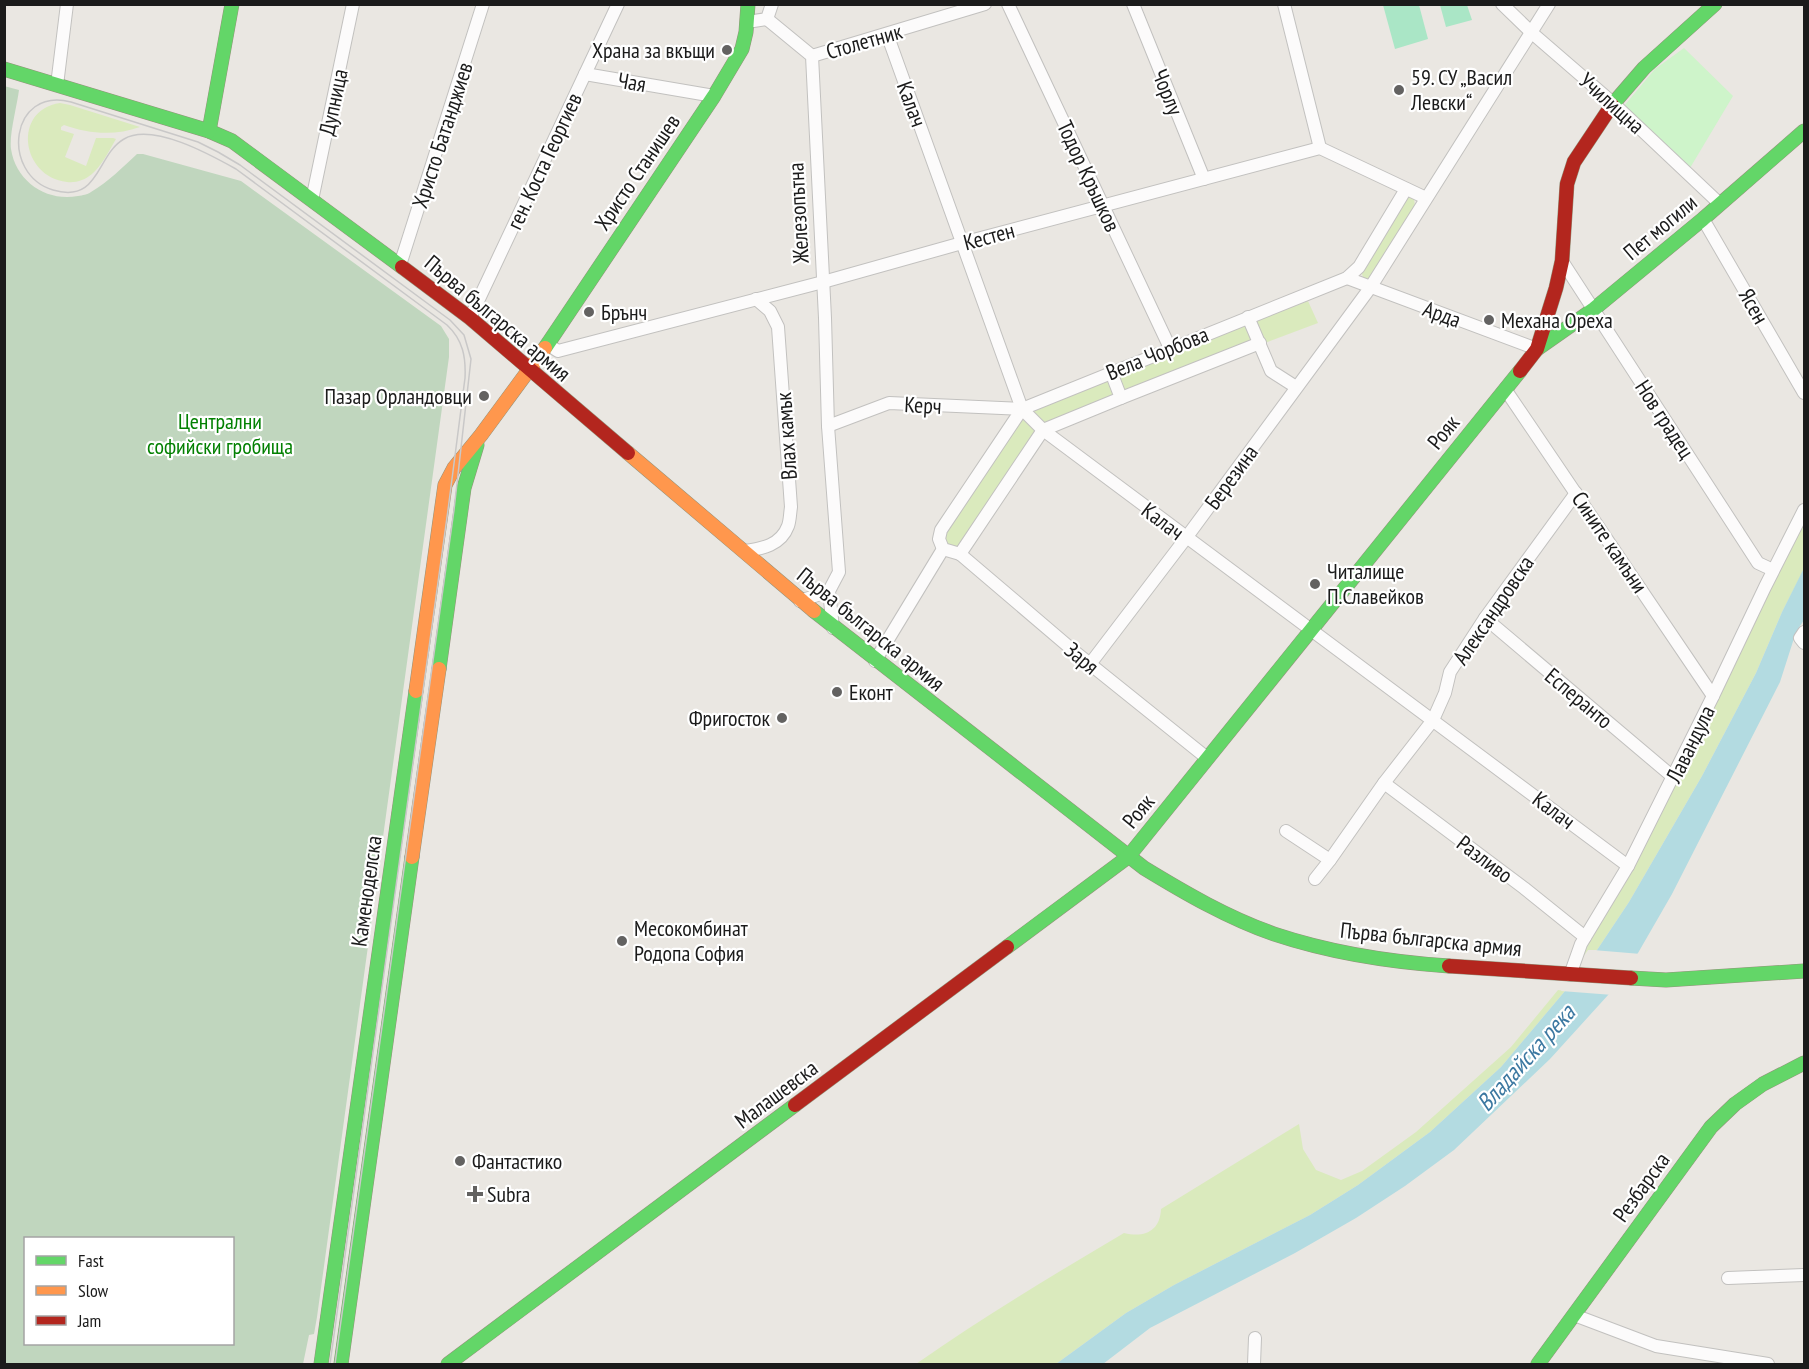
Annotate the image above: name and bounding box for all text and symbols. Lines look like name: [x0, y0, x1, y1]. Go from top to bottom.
street label: Столетник: [823, 17, 906, 65]
place label: Храна за вкъщи: [592, 36, 715, 64]
marker: Храна за вкъщи: [720, 43, 734, 57]
street label: Христо Батанджиев: [405, 58, 479, 212]
place label: 59. СУ „Васил Левски“: [1410, 63, 1512, 116]
street label: Чорлу: [1146, 65, 1190, 120]
street label: Дупница: [312, 66, 354, 138]
street label: Чая: [616, 66, 648, 98]
street label: Училищна: [1573, 66, 1651, 140]
street label: Калач: [891, 78, 933, 130]
marker: 59. СУ „Васил Левски“: [1392, 83, 1406, 97]
street label: ген. Коста Георгиев: [500, 88, 588, 234]
street label: Христо Станишев: [588, 109, 686, 235]
street label: Тодор Кръшков: [1051, 116, 1127, 236]
street label: Железопътна: [781, 162, 815, 265]
street label: Пет могили: [1617, 188, 1703, 266]
street label: Кестен: [960, 216, 1018, 256]
street label: Първа българска армия: [419, 249, 577, 387]
street label: Ясен: [1733, 283, 1775, 329]
street label: Арда: [1419, 294, 1465, 334]
place label: Брънч: [601, 298, 647, 326]
marker: Брънч: [582, 305, 596, 319]
place label: Механа Ореха: [1501, 306, 1613, 334]
marker: Механа Ореха: [1482, 313, 1496, 327]
street label: Вела Чорбова: [1102, 320, 1212, 386]
street label: Нов градец: [1629, 374, 1701, 464]
place label: Пазар Орландовци: [325, 382, 472, 410]
marker: Пазар Орландовци: [477, 389, 491, 403]
street label: Керч: [904, 390, 942, 420]
street label: Влах камък: [769, 391, 803, 481]
park label: Централни софийски гробища: [147, 407, 293, 460]
street label: Рояк: [1421, 409, 1465, 455]
street label: Березина: [1198, 439, 1264, 515]
street label: Сините камъни: [1566, 486, 1654, 598]
street label: Калач: [1136, 496, 1190, 546]
street label: Александровска: [1446, 550, 1540, 670]
place label: Читалище П.Славейков: [1327, 557, 1424, 610]
street label: Първа българска армия: [791, 561, 951, 697]
marker: Читалище П.Славейков: [1308, 577, 1322, 591]
street label: Заря: [1059, 636, 1105, 680]
street label: Есперанто: [1539, 662, 1619, 734]
place label: Еконт: [849, 678, 894, 706]
marker: Еконт: [830, 685, 844, 699]
street label: Лавандула: [1659, 701, 1721, 788]
place label: Фригосток: [689, 704, 770, 732]
marker: Фригосток: [775, 711, 789, 725]
street label: Калач: [1527, 785, 1581, 835]
street label: Рояк: [1116, 788, 1160, 834]
street label: Разливо: [1451, 829, 1519, 889]
street label: Каменоделска: [344, 834, 388, 948]
place label: Месокомбинат Родопа София: [634, 914, 749, 967]
street label: Първа българска армия: [1339, 916, 1523, 962]
marker: Месокомбинат Родопа София: [615, 934, 629, 948]
water label: Владайска река: [1470, 997, 1583, 1117]
street label: Малашевска: [729, 1054, 823, 1134]
place label: Фантастико: [472, 1147, 562, 1175]
street label: Резбарска: [1606, 1147, 1676, 1227]
marker: Фантастико: [453, 1154, 467, 1168]
place label: Subra: [487, 1180, 530, 1208]
marker: Subra: [468, 1187, 482, 1201]
legend: [24, 1237, 234, 1345]
text: Fast: [78, 1249, 104, 1272]
text: Slow: [78, 1279, 109, 1302]
text: Jam: [77, 1309, 101, 1332]

